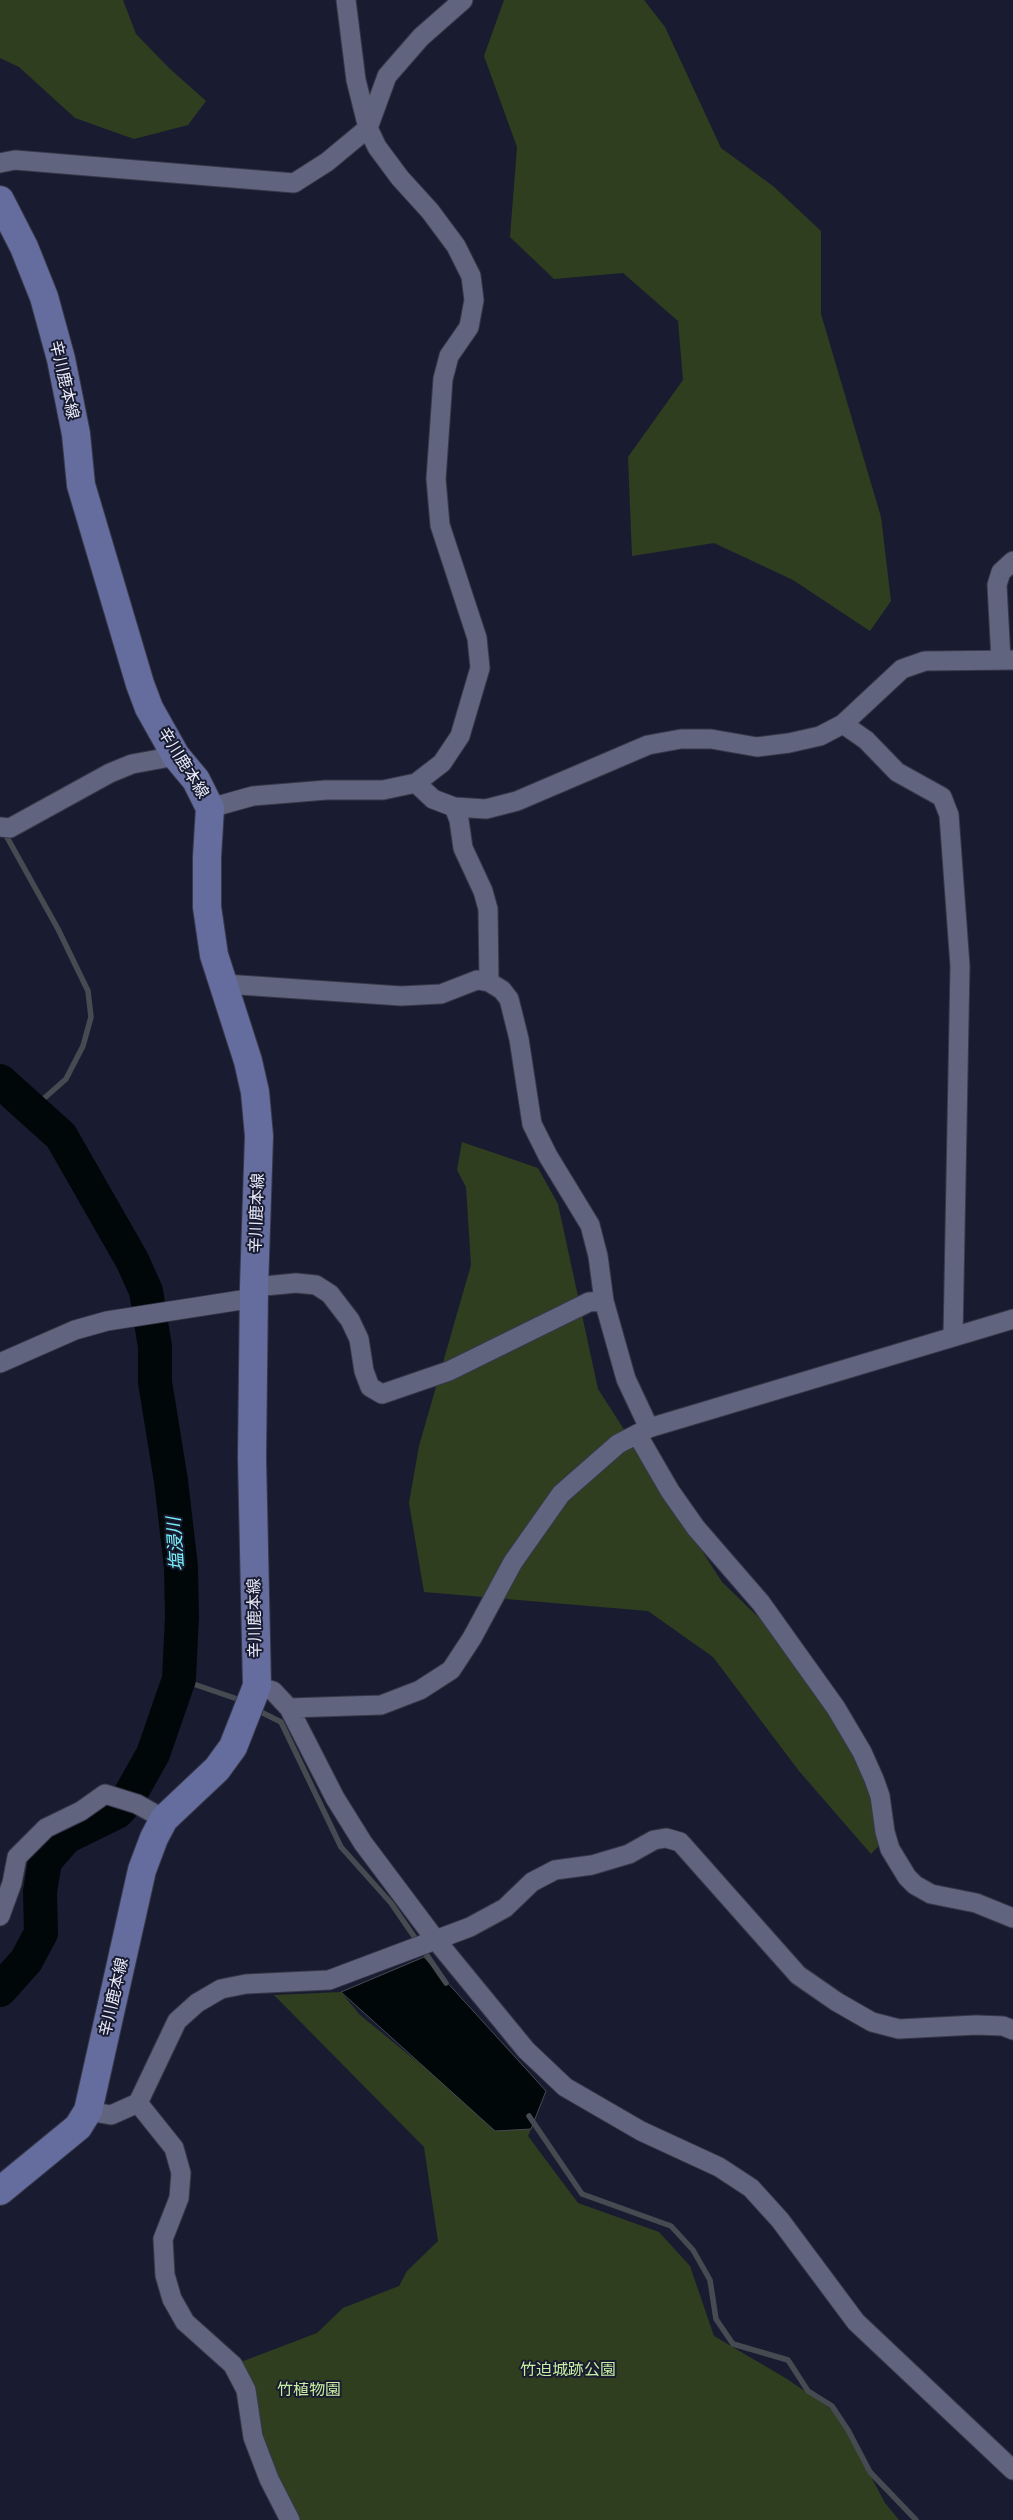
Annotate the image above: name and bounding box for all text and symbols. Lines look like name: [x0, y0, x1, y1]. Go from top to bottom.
street label: 辛川鹿本線: [46, 339, 82, 421]
street label: 辛川鹿本線: [154, 724, 212, 802]
street label: 辛川鹿本線: [246, 1173, 268, 1253]
water label: 塩浸川: [163, 1516, 189, 1572]
street label: 辛川鹿本線: [245, 1578, 265, 1658]
street label: 辛川鹿本線: [96, 1956, 132, 2038]
park label: 竹迫城跡公園: [520, 2360, 616, 2380]
park label: 竹植物園: [277, 2380, 341, 2400]

